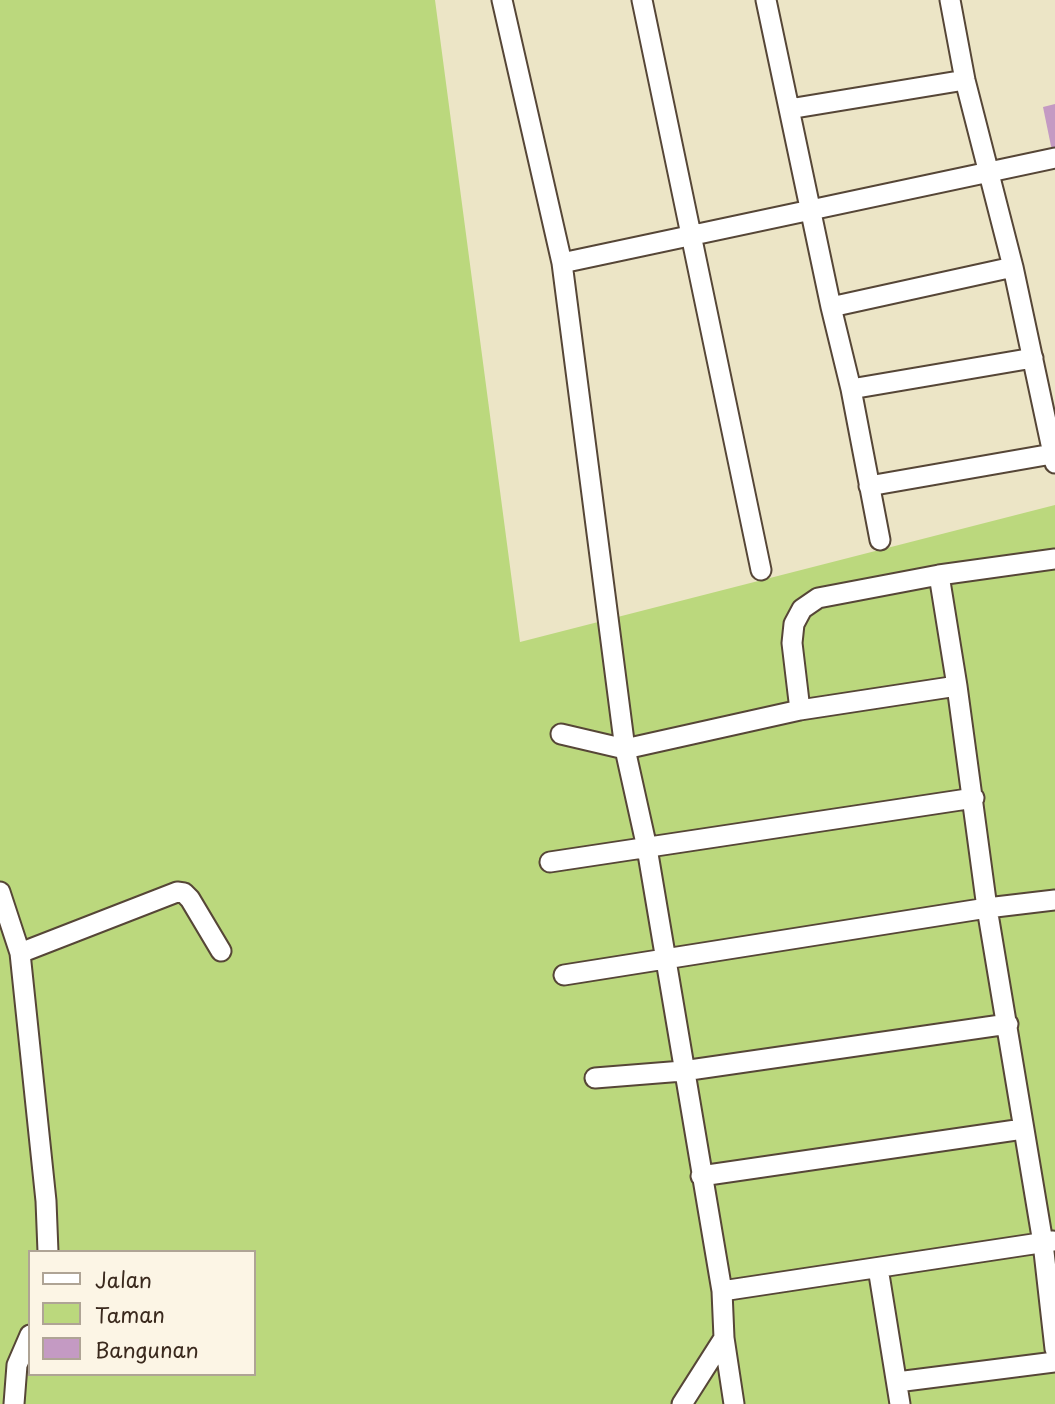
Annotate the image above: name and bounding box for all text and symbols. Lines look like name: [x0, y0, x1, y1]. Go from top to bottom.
legend: [28, 1250, 256, 1376]
text: Jalan: [95, 1263, 152, 1295]
text: Taman: [95, 1298, 165, 1330]
text: Bangunan: [95, 1333, 199, 1365]

